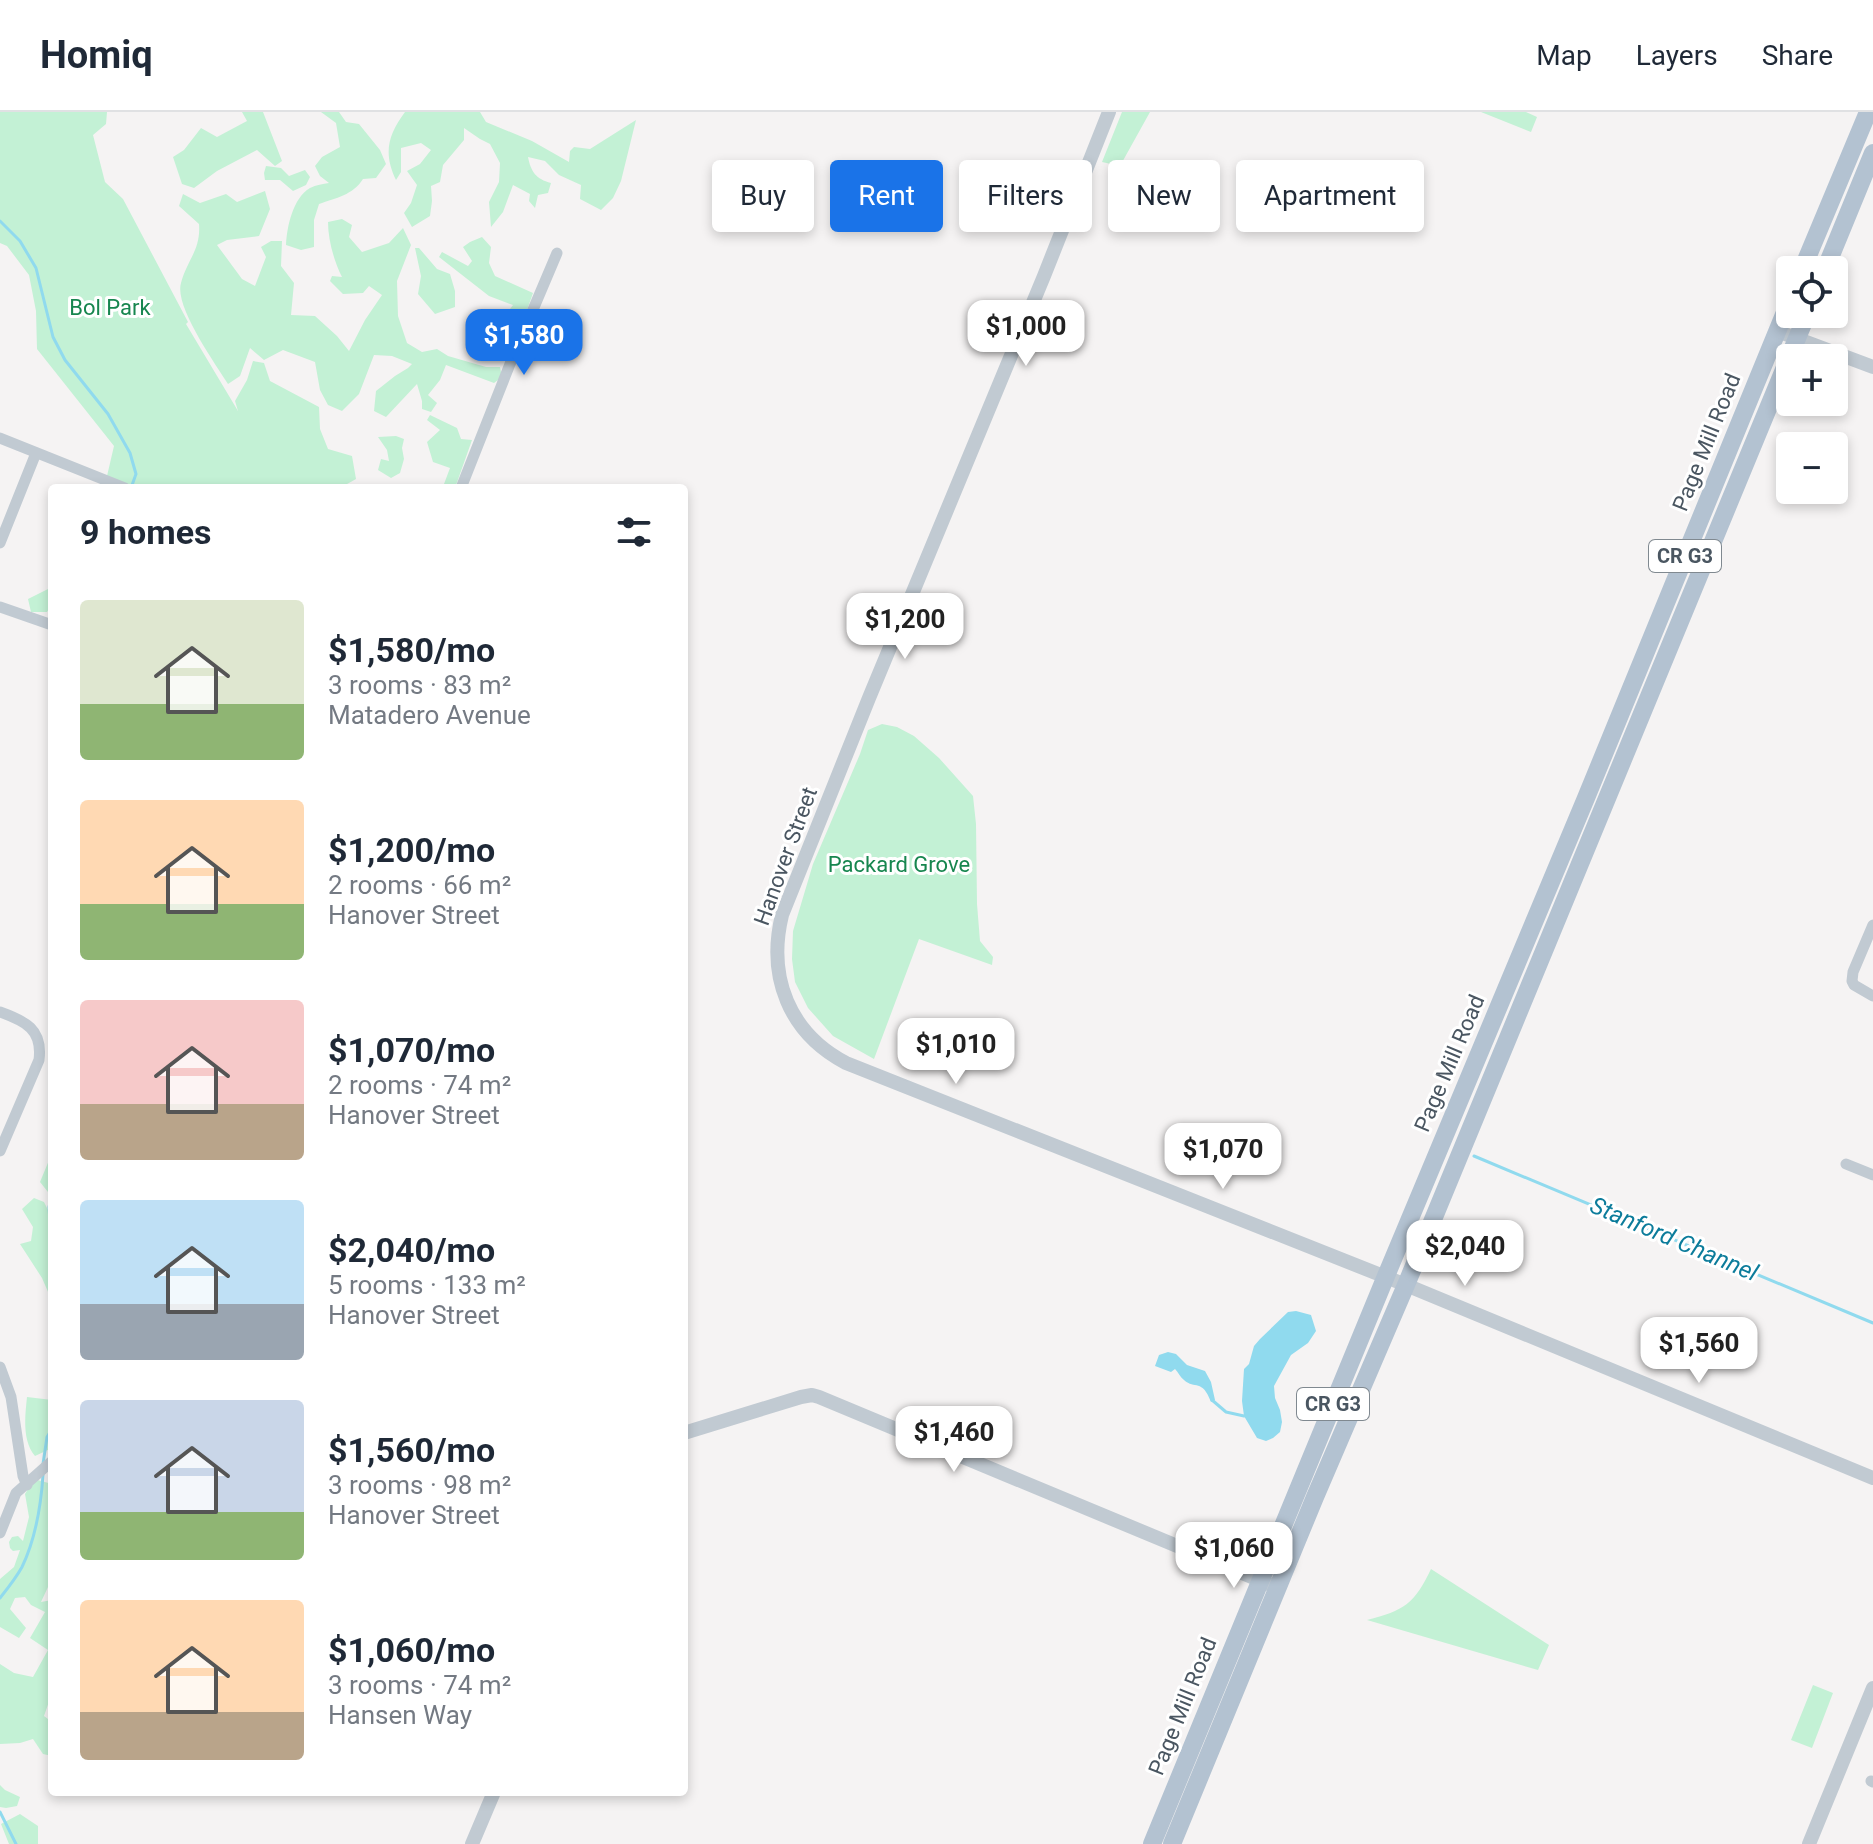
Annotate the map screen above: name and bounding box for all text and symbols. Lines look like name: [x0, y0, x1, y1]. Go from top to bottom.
text: Homiq: [40, 33, 153, 77]
text: Map: [1536, 39, 1592, 72]
text: Layers: [1636, 39, 1718, 72]
text: Share: [1762, 39, 1833, 72]
chip: Buy: [712, 160, 814, 232]
chip: Rent: [830, 160, 943, 232]
chip: Filters: [959, 160, 1092, 232]
chip: New: [1108, 160, 1220, 232]
chip: Apartment: [1236, 160, 1424, 232]
map controls: [1776, 256, 1848, 504]
button: locate: [1776, 256, 1848, 328]
park label: Bol Park: [69, 295, 152, 320]
pin: $1,000: [961, 300, 1091, 368]
pin: $1,580: [459, 309, 589, 377]
text: $1,000: [986, 311, 1066, 341]
text: $1,580: [484, 320, 564, 350]
button: +: [1776, 344, 1848, 416]
street label: Page Mill Road: [1667, 370, 1745, 515]
button: −: [1776, 432, 1848, 504]
icon: filters: [612, 510, 656, 554]
text: 9 homes: [80, 512, 211, 552]
road number: CR G3: [1649, 540, 1721, 572]
pin: $1,200: [840, 593, 970, 661]
text: $1,200: [865, 604, 945, 634]
text: $1,580/mo: [328, 630, 495, 670]
icon: home: [144, 632, 240, 728]
text: 3 rooms · 83 m²: [328, 670, 511, 700]
text: Matadero Avenue: [328, 700, 531, 730]
street label: Hanover Street: [749, 784, 822, 929]
text: $1,200/mo: [328, 830, 495, 870]
icon: home: [144, 832, 240, 928]
park label: Packard Grove: [828, 852, 970, 877]
text: 2 rooms · 66 m²: [328, 870, 511, 900]
text: Hanover Street: [328, 900, 500, 930]
street label: Page Mill Road: [1409, 991, 1490, 1135]
pin: $1,010: [891, 1018, 1021, 1086]
text: $1,010: [916, 1029, 996, 1059]
text: $1,070/mo: [328, 1030, 495, 1070]
icon: home: [144, 1032, 240, 1128]
text: 2 rooms · 74 m²: [328, 1070, 511, 1100]
text: Hanover Street: [328, 1100, 500, 1130]
pin: $1,070: [1158, 1123, 1288, 1191]
text: $1,070: [1183, 1134, 1263, 1164]
water label: Stanford Channel: [1586, 1191, 1762, 1287]
pin: $2,040: [1400, 1220, 1530, 1288]
text: $2,040/mo: [328, 1230, 495, 1270]
text: $2,040: [1425, 1231, 1505, 1261]
icon: home: [144, 1232, 240, 1328]
text: 5 rooms · 133 m²: [328, 1270, 526, 1300]
text: Hanover Street: [328, 1300, 500, 1330]
pin: $1,560: [1634, 1317, 1764, 1385]
text: $1,560: [1659, 1328, 1739, 1358]
road number: CR G3: [1297, 1388, 1369, 1420]
pin: $1,460: [889, 1406, 1019, 1474]
text: $1,460: [914, 1417, 994, 1447]
text: $1,560/mo: [328, 1430, 495, 1470]
icon: home: [144, 1432, 240, 1528]
text: 3 rooms · 98 m²: [328, 1470, 511, 1500]
text: Hanover Street: [328, 1500, 500, 1530]
pin: $1,060: [1169, 1522, 1299, 1590]
text: $1,060: [1194, 1533, 1274, 1563]
text: $1,060/mo: [328, 1630, 495, 1670]
icon: home: [144, 1632, 240, 1728]
street label: Page Mill Road: [1143, 1634, 1221, 1779]
text: 3 rooms · 74 m²: [328, 1670, 511, 1700]
text: Hansen Way: [328, 1700, 472, 1730]

